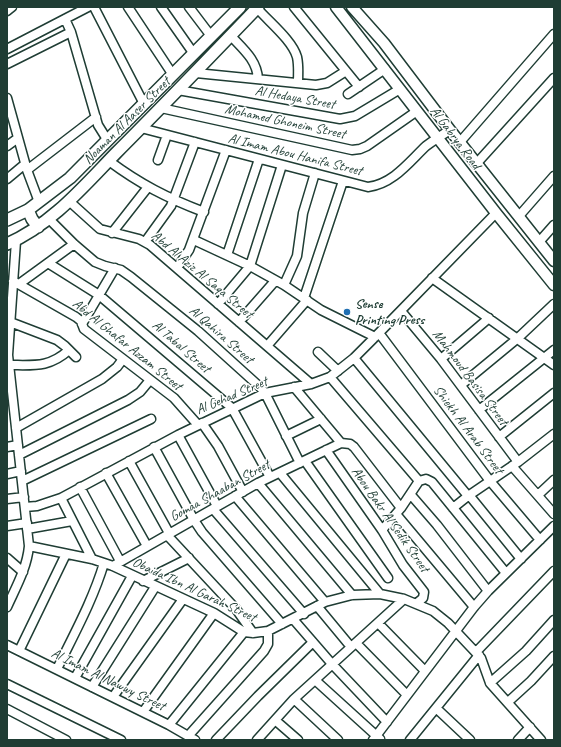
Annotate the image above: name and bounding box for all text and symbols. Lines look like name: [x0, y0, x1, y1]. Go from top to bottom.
street label: Noaman Al Aaser Street: [80, 74, 174, 168]
street label: Al Hedaya Street: [254, 83, 336, 113]
street label: Mohamed Ghoneim Street: [223, 101, 347, 143]
street label: Al Gabrya Road: [426, 103, 484, 173]
street label: Al Imam Abou Hanifa Street: [226, 130, 364, 180]
street label: Abd Al Aziz Al Saqa Street: [148, 228, 256, 322]
street label: Abd Al Ghafar Azzam Street: [69, 296, 185, 394]
place label: Sense Printing Press: [355, 296, 424, 328]
street label: Al Qahira Street: [185, 303, 257, 367]
marker: Sense Printing Press: [342, 307, 352, 317]
street label: Al Tabal Street: [148, 317, 214, 377]
street label: Mahmoud Basisa Street: [429, 327, 511, 429]
street label: Al Gehad Street: [194, 373, 270, 419]
street label: Shiekh Al Arab Street: [429, 382, 507, 478]
street label: Gomaa Shaaban Street: [167, 457, 273, 525]
street label: Abou Bakr Al Sedik Street: [347, 464, 433, 576]
street label: Obaida Ibn Al Garah Street: [130, 554, 258, 626]
street label: Al Imam Al Nawwy Street: [48, 645, 168, 715]

